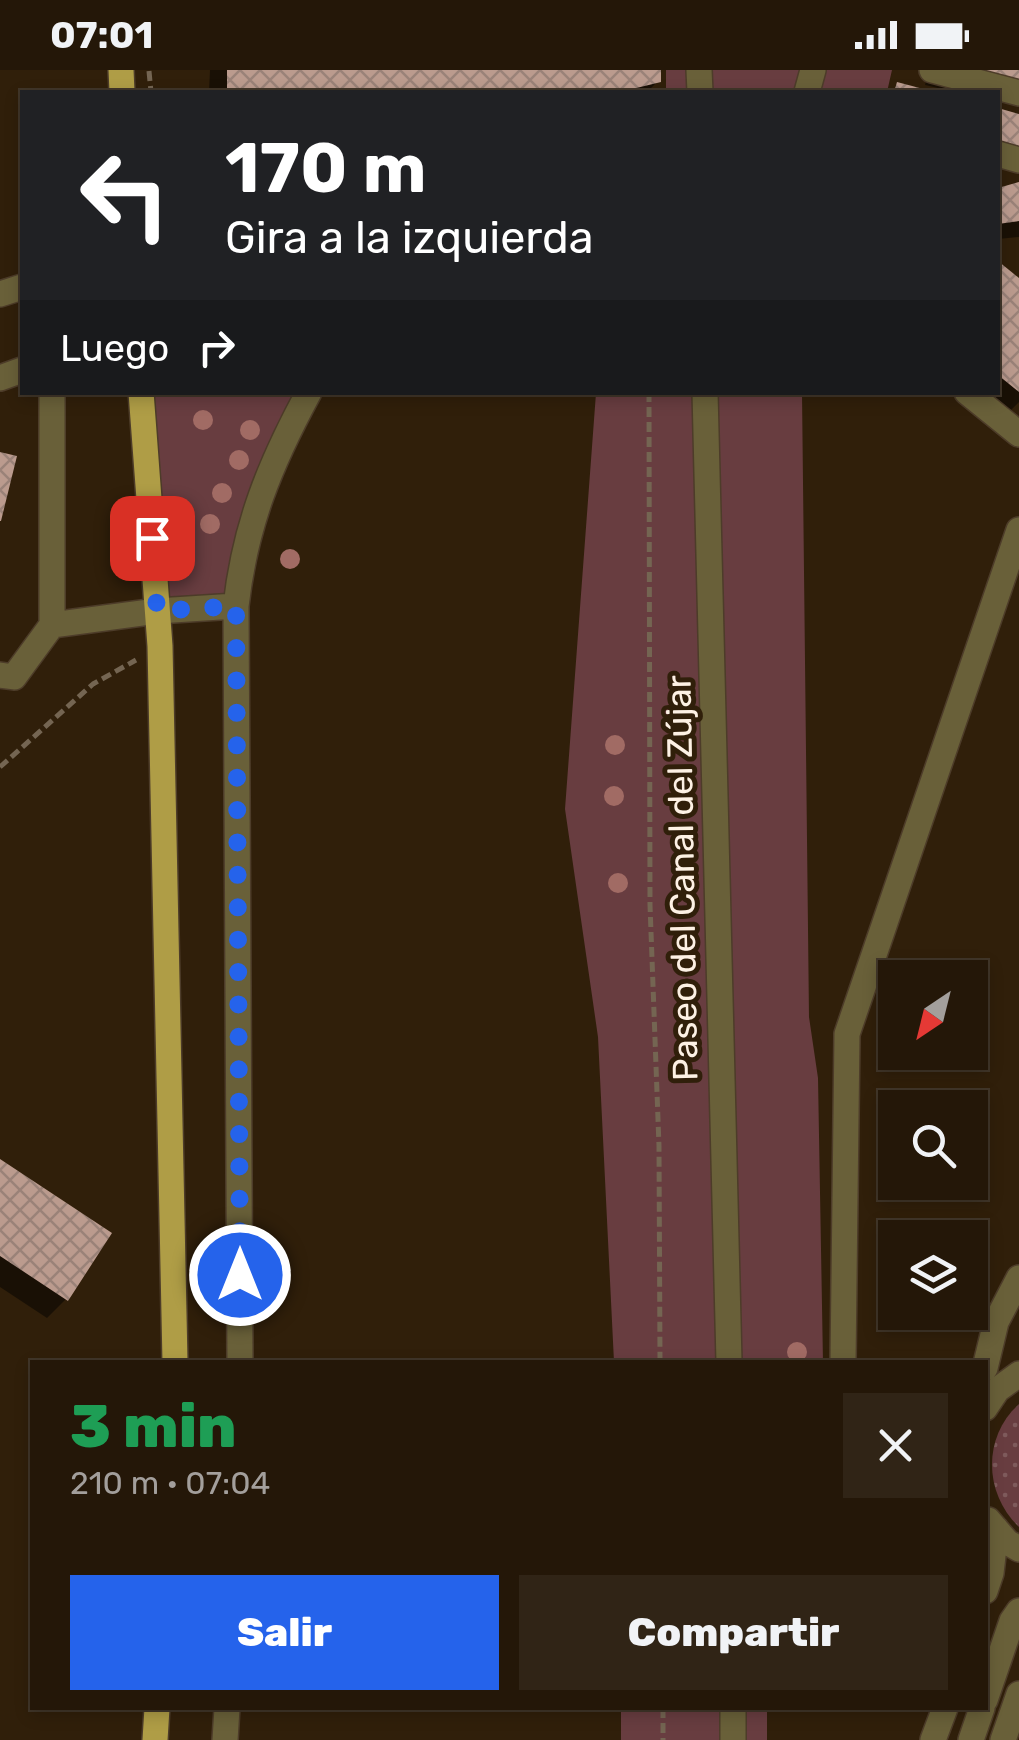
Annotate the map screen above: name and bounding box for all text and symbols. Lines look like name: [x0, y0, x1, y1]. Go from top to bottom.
text: 07:01: [50, 12, 153, 58]
text: 170 m: [225, 127, 427, 210]
icon: left: [60, 130, 190, 260]
text: Gira a la izquierda: [225, 211, 594, 264]
icon: right: [189, 320, 244, 375]
text: Luego: [60, 325, 169, 371]
pin: [110, 496, 195, 581]
icon: arrive: [125, 511, 180, 566]
street label: Paseo del Canal del Zújar: [657, 675, 707, 1081]
north arrow: [878, 960, 988, 1070]
map controls: [878, 960, 988, 1330]
button: search: [878, 1090, 988, 1200]
button: layers: [878, 1220, 988, 1330]
position arrow: [188, 1223, 292, 1327]
text: 3 min: [70, 1391, 236, 1462]
button: close: [843, 1393, 948, 1498]
text: 210 m · 07:04: [70, 1464, 270, 1502]
button: Salir: [70, 1575, 499, 1690]
button: Compartir: [519, 1575, 948, 1690]

